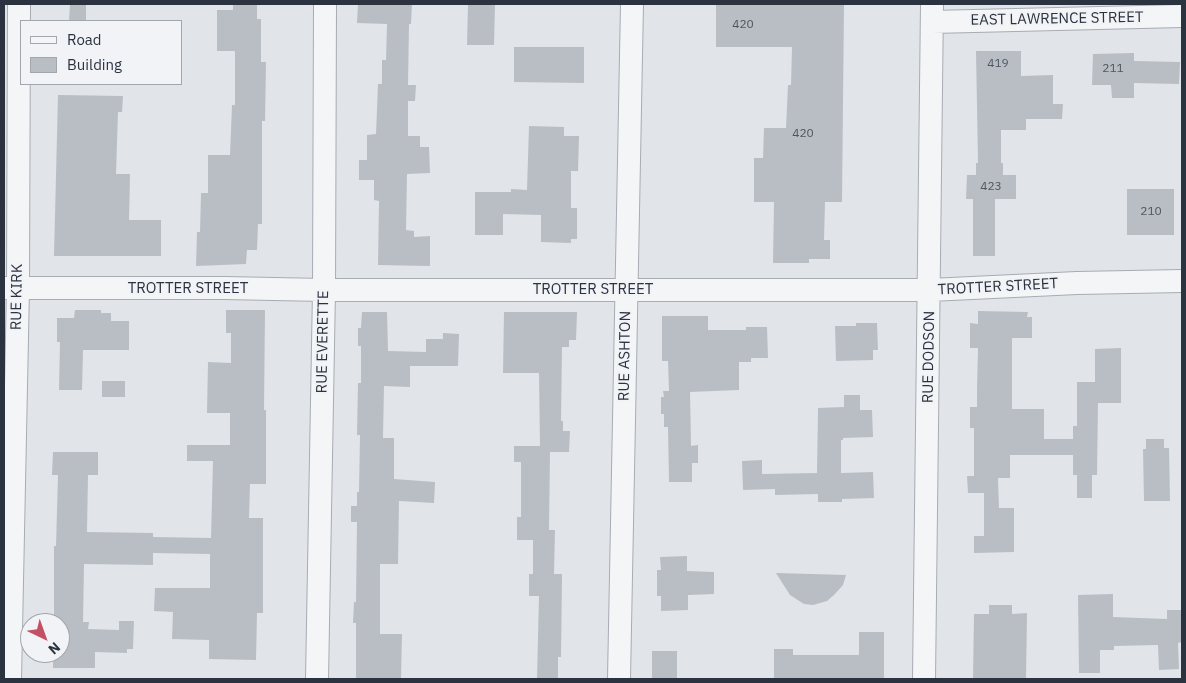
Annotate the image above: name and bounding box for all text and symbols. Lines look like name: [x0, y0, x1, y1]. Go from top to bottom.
street label: EAST LAWRENCE STREET: [970, 8, 1144, 30]
house number: 420: [732, 18, 754, 32]
legend: [20, 20, 182, 85]
text: Road: [67, 30, 102, 49]
text: Building: [67, 55, 122, 74]
house number: 419: [987, 57, 1009, 71]
house number: 211: [1102, 62, 1124, 76]
house number: 420: [792, 127, 814, 141]
house number: 423: [980, 180, 1002, 194]
house number: 210: [1140, 205, 1162, 219]
street label: RUE KIRK: [7, 264, 27, 330]
street label: TROTTER STREET: [937, 275, 1059, 299]
street label: TROTTER STREET: [128, 280, 248, 298]
street label: TROTTER STREET: [533, 281, 653, 299]
street label: RUE EVERETTE: [313, 290, 333, 394]
street label: RUE ASHTON: [615, 311, 635, 401]
street label: RUE DODSON: [919, 311, 939, 403]
north arrow: [20, 613, 70, 663]
text: N: [45, 638, 64, 658]

